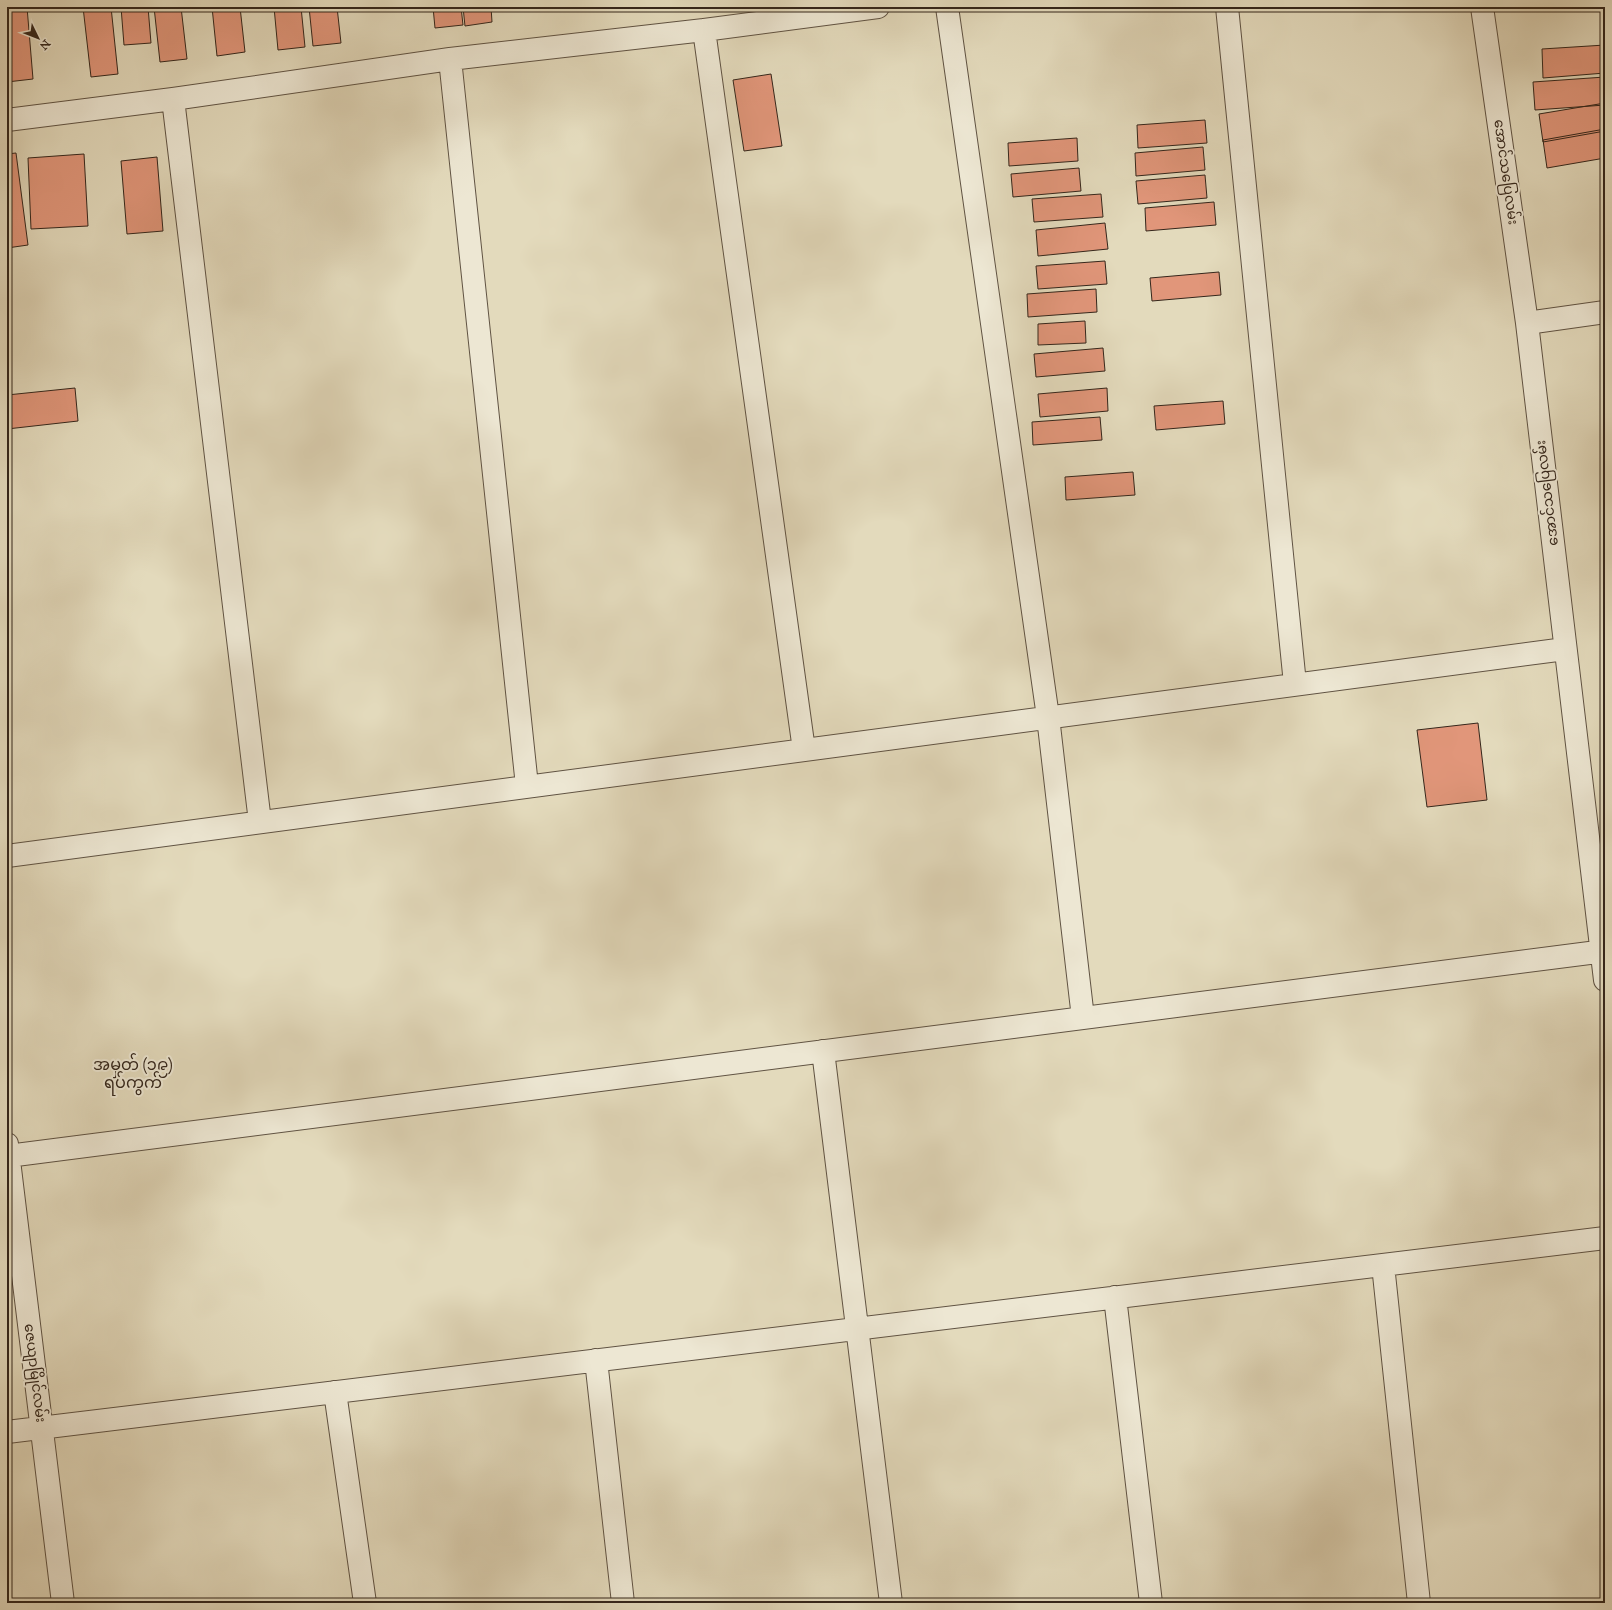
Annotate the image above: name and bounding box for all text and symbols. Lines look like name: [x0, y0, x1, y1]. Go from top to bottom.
north arrow: [18, 18, 58, 58]
text: N: [37, 37, 53, 53]
street label: အောင်သပြေလမ်း: [1487, 118, 1524, 226]
street label: အောင်သပြေလမ်း: [1530, 439, 1565, 547]
district label: အမှတ် (၁၉) ရပ်ကွက်: [93, 1053, 173, 1096]
street label: ဇေယျာမြိုင်လမ်း: [18, 1322, 51, 1424]

